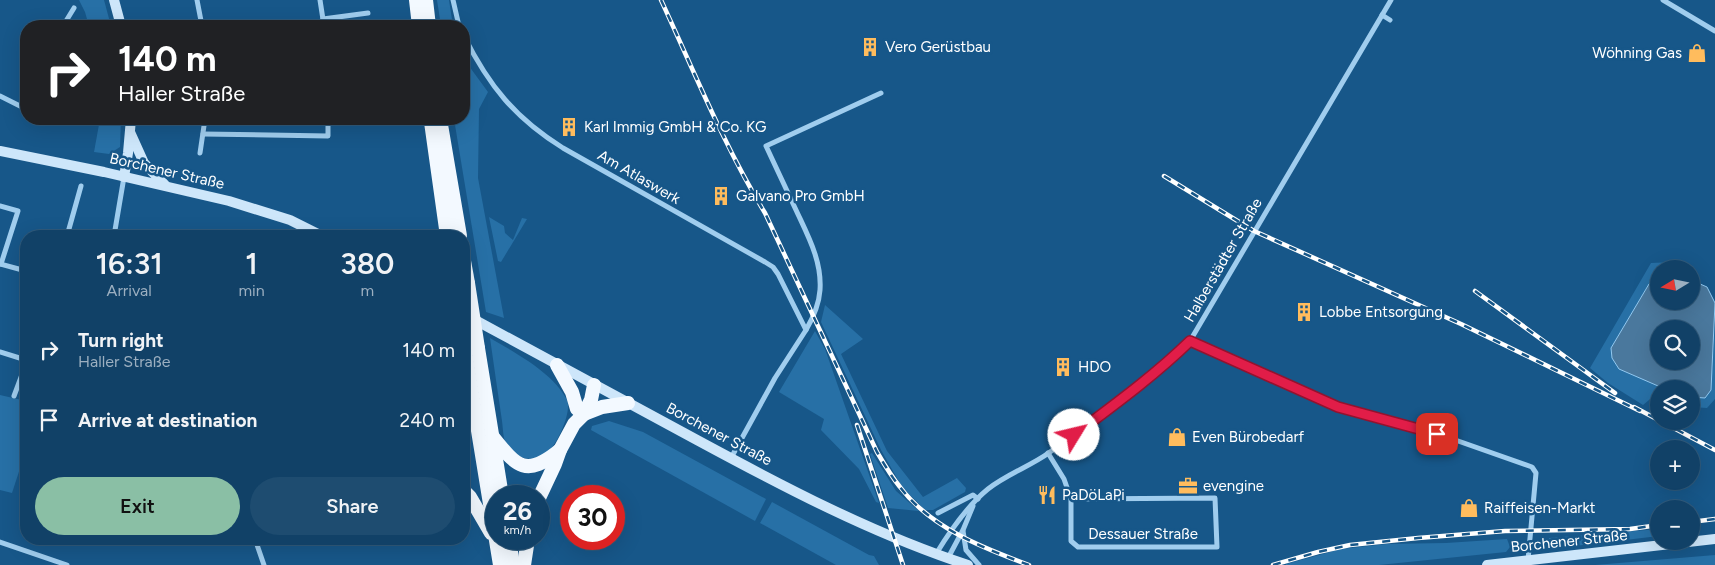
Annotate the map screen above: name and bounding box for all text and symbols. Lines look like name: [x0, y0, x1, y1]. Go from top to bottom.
building icon: Vero Gerüstbau: [859, 36, 881, 58]
text: 140 m: [118, 38, 216, 80]
place label: Vero Gerüstbau: [885, 38, 991, 56]
icon: right: [35, 40, 100, 105]
shop icon: Wöhning Gas: [1686, 42, 1708, 64]
place label: Wöhning Gas: [1592, 44, 1682, 62]
text: Haller Straße: [118, 80, 245, 107]
building icon: Karl Immig GmbH & Co. KG: [558, 116, 580, 138]
place label: Karl Immig GmbH & Co. KG: [584, 118, 767, 136]
street label: Am Atlaswerk: [594, 146, 684, 208]
street label: Borchener Straße: [108, 149, 226, 193]
building icon: Galvano Pro GmbH: [710, 185, 732, 207]
place label: Galvano Pro GmbH: [736, 187, 865, 205]
street label: Halberstädter Straße: [1180, 195, 1266, 325]
text: 16:31: [96, 245, 163, 282]
text: 1: [245, 245, 258, 282]
text: 380: [340, 245, 394, 282]
north arrow: [1650, 260, 1700, 310]
map controls: [1650, 260, 1700, 550]
text: Arrival: [107, 281, 152, 300]
text: min: [238, 281, 265, 300]
text: m: [361, 281, 374, 300]
building icon: Lobbe Entsorgung: [1293, 301, 1315, 323]
place label: Lobbe Entsorgung: [1319, 303, 1443, 321]
button: search: [1650, 320, 1700, 370]
text: Turn right: [78, 329, 164, 352]
icon: right: [35, 336, 63, 364]
text: 140 m: [402, 339, 455, 362]
text: Haller Straße: [78, 352, 171, 371]
building icon: HDO: [1052, 356, 1074, 378]
place label: HDO: [1078, 358, 1111, 376]
button: layers: [1650, 380, 1700, 430]
street label: Borchener Straße: [663, 399, 775, 469]
icon: arrive: [35, 406, 63, 434]
position arrow: [1047, 408, 1099, 460]
text: Arrive at destination: [78, 409, 257, 432]
text: 240 m: [400, 409, 455, 432]
pin: [1416, 413, 1458, 455]
icon: arrive: [1423, 420, 1451, 448]
shop icon: Even Bürobedarf: [1166, 426, 1188, 448]
place label: Even Bürobedarf: [1192, 428, 1305, 446]
button: +: [1650, 440, 1700, 490]
office icon: evengine: [1177, 475, 1199, 497]
button: Exit: [35, 477, 240, 535]
button: Share: [250, 477, 455, 535]
place label: evengine: [1203, 477, 1264, 495]
restaurant icon: PaDöLaPi: [1036, 484, 1058, 506]
speed limit sign: 30: [560, 485, 625, 550]
place label: PaDöLaPi: [1062, 486, 1125, 504]
text: 26: [503, 496, 532, 526]
shop icon: Raiffeisen-Markt: [1458, 497, 1480, 519]
place label: Raiffeisen-Markt: [1484, 499, 1596, 517]
button: −: [1650, 500, 1700, 550]
text: km/h: [504, 523, 531, 537]
street label: Dessauer Straße: [1088, 525, 1198, 543]
street label: Borchener Straße: [1510, 526, 1628, 556]

